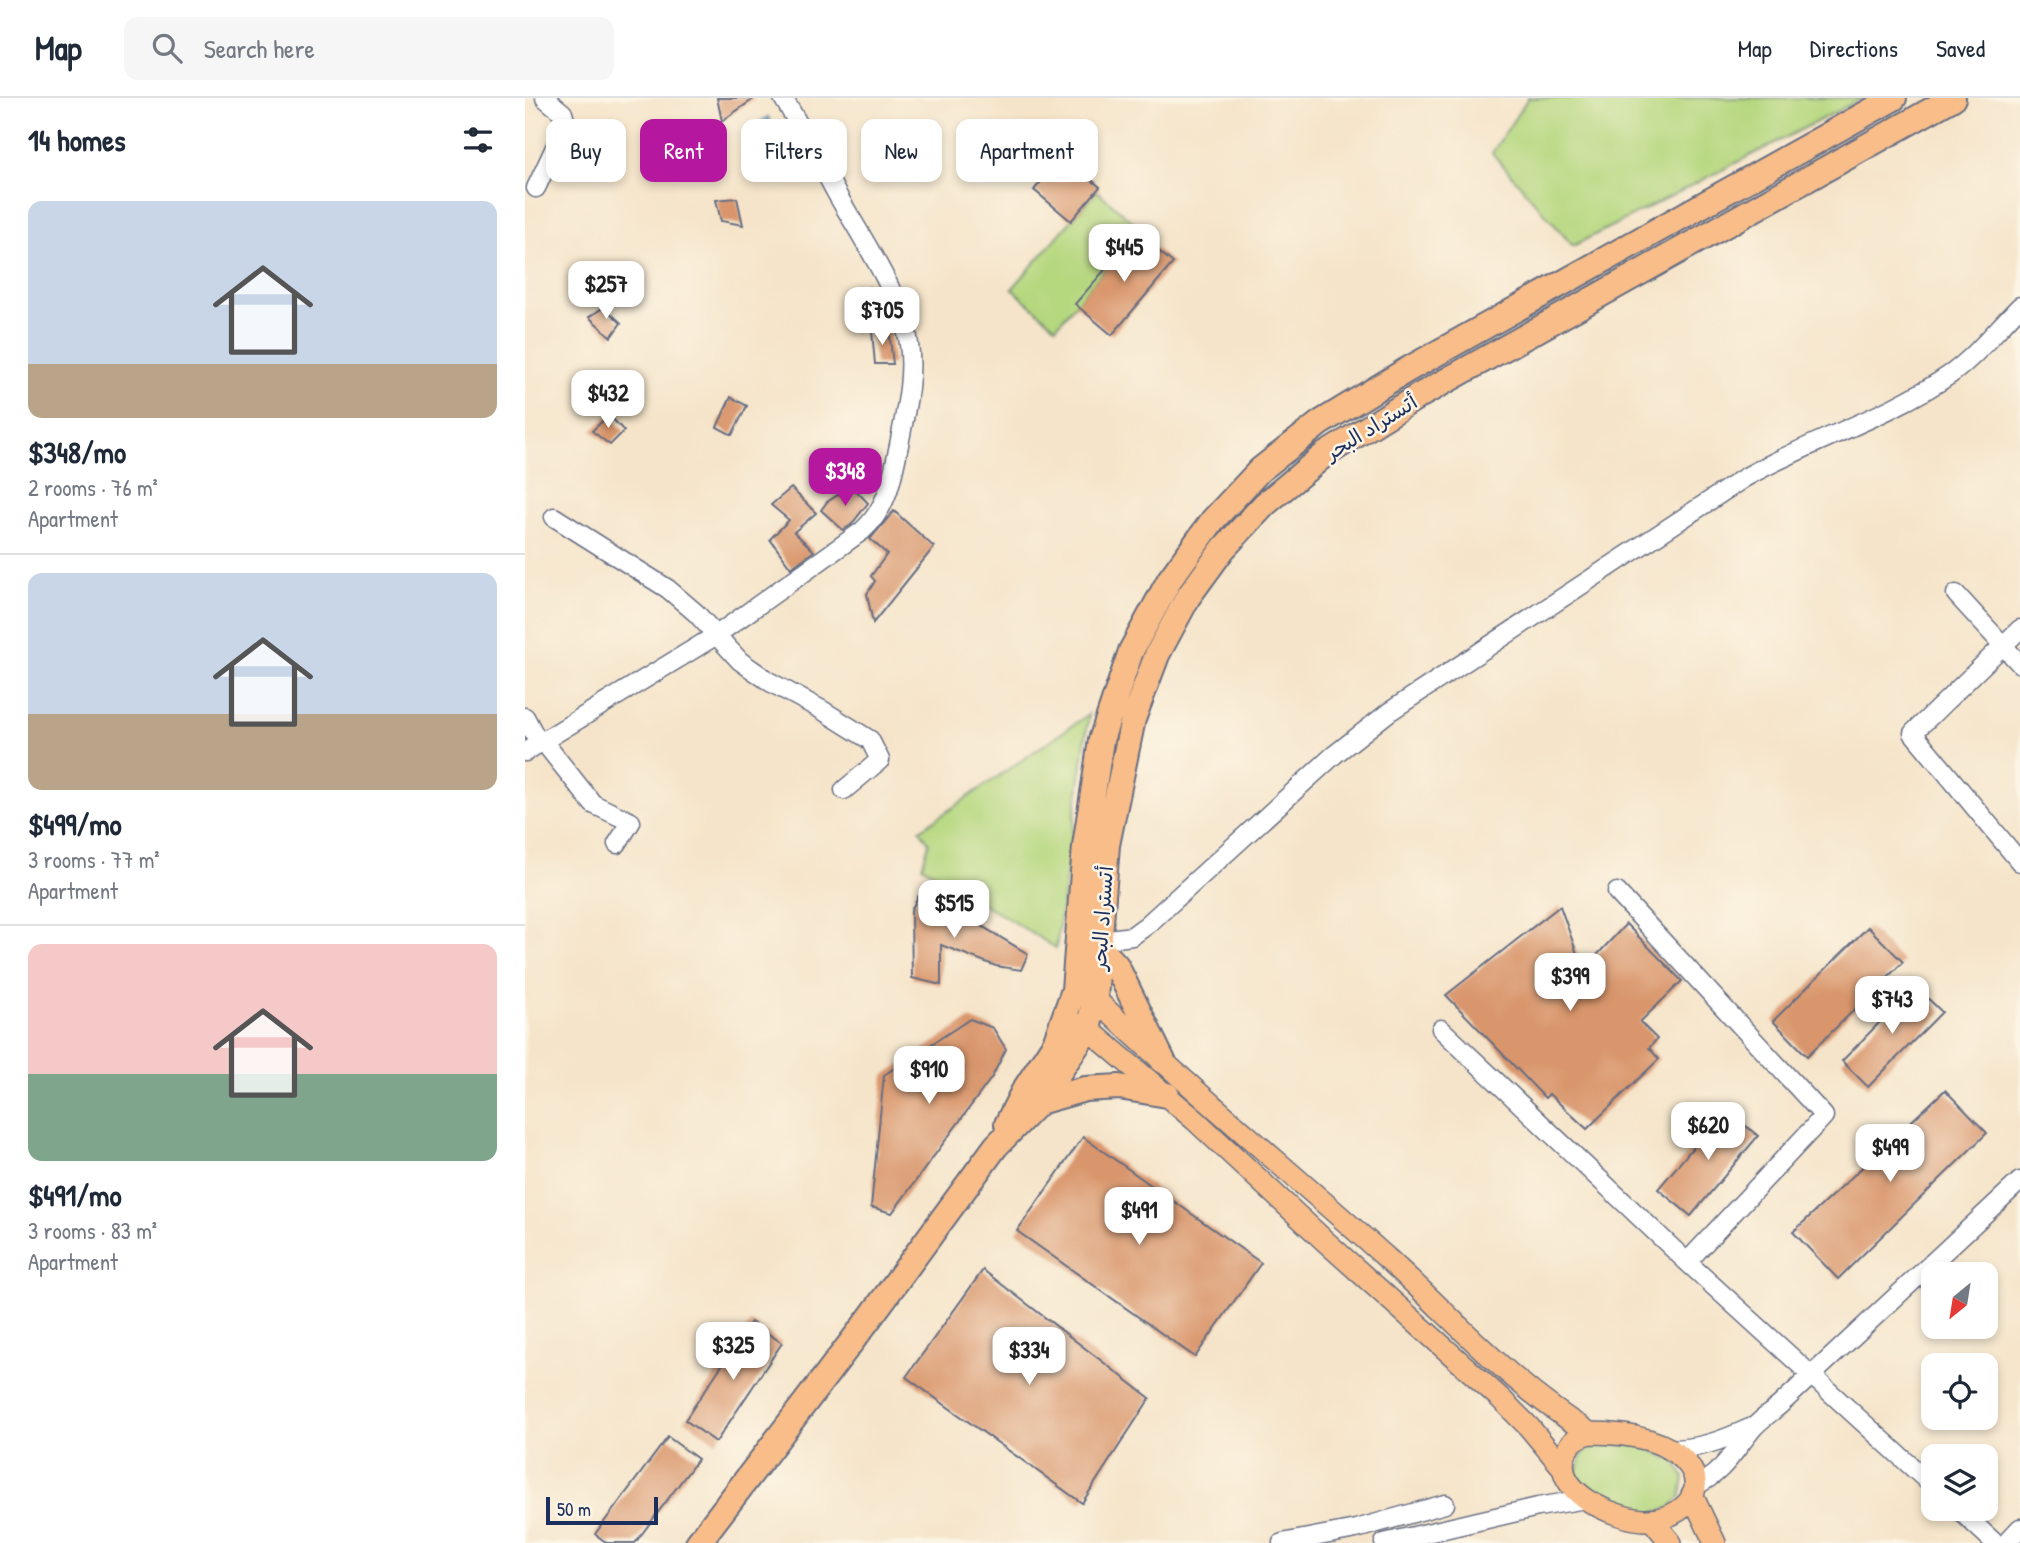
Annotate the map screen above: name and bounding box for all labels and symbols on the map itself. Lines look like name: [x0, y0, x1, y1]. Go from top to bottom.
pin: $445: [1083, 225, 1165, 284]
pin: $257: [565, 262, 647, 321]
pin: $705: [841, 288, 923, 347]
pin: $432: [567, 370, 649, 430]
street label: أتستراد البحر: [1317, 387, 1423, 468]
pin: $348: [804, 448, 886, 508]
street label: أتستراد البحر: [1084, 865, 1120, 973]
pin: $515: [913, 880, 995, 940]
pin: $399: [1529, 954, 1611, 1013]
pin: $743: [1851, 976, 1933, 1036]
pin: $910: [888, 1046, 970, 1106]
pin: $620: [1667, 1102, 1749, 1162]
pin: $499: [1849, 1124, 1931, 1184]
pin: $491: [1098, 1188, 1180, 1247]
north arrow: [1921, 1262, 1999, 1339]
pin: $325: [692, 1322, 774, 1382]
pin: $334: [988, 1328, 1070, 1387]
scale bar: [546, 1494, 658, 1526]

